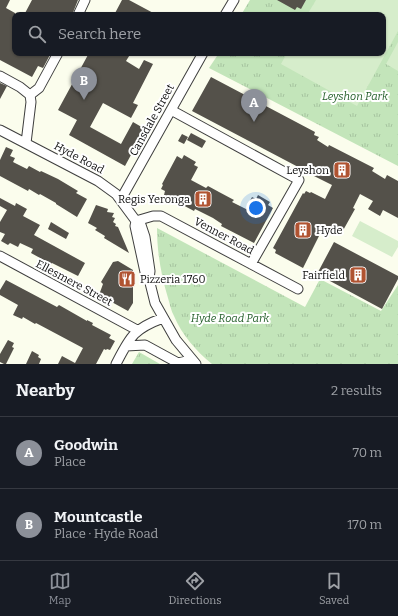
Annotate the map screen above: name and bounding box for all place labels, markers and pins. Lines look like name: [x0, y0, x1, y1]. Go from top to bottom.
pin: B: [71, 67, 97, 100]
pin: A: [241, 89, 267, 122]
building icon: Leyshon: [332, 160, 352, 180]
place label: Leyshon: [286, 164, 329, 177]
building icon: Regis Yeronga: [193, 189, 213, 209]
place label: Regis Yeronga: [118, 193, 190, 206]
building icon: Hyde: [293, 220, 313, 240]
place label: Hyde: [316, 224, 343, 237]
building icon: Fairfield: [348, 265, 368, 285]
restaurant icon: Pizzeria 1760: [117, 269, 137, 289]
place label: Fairfield: [302, 269, 345, 282]
place label: Pizzeria 1760: [140, 273, 206, 286]

